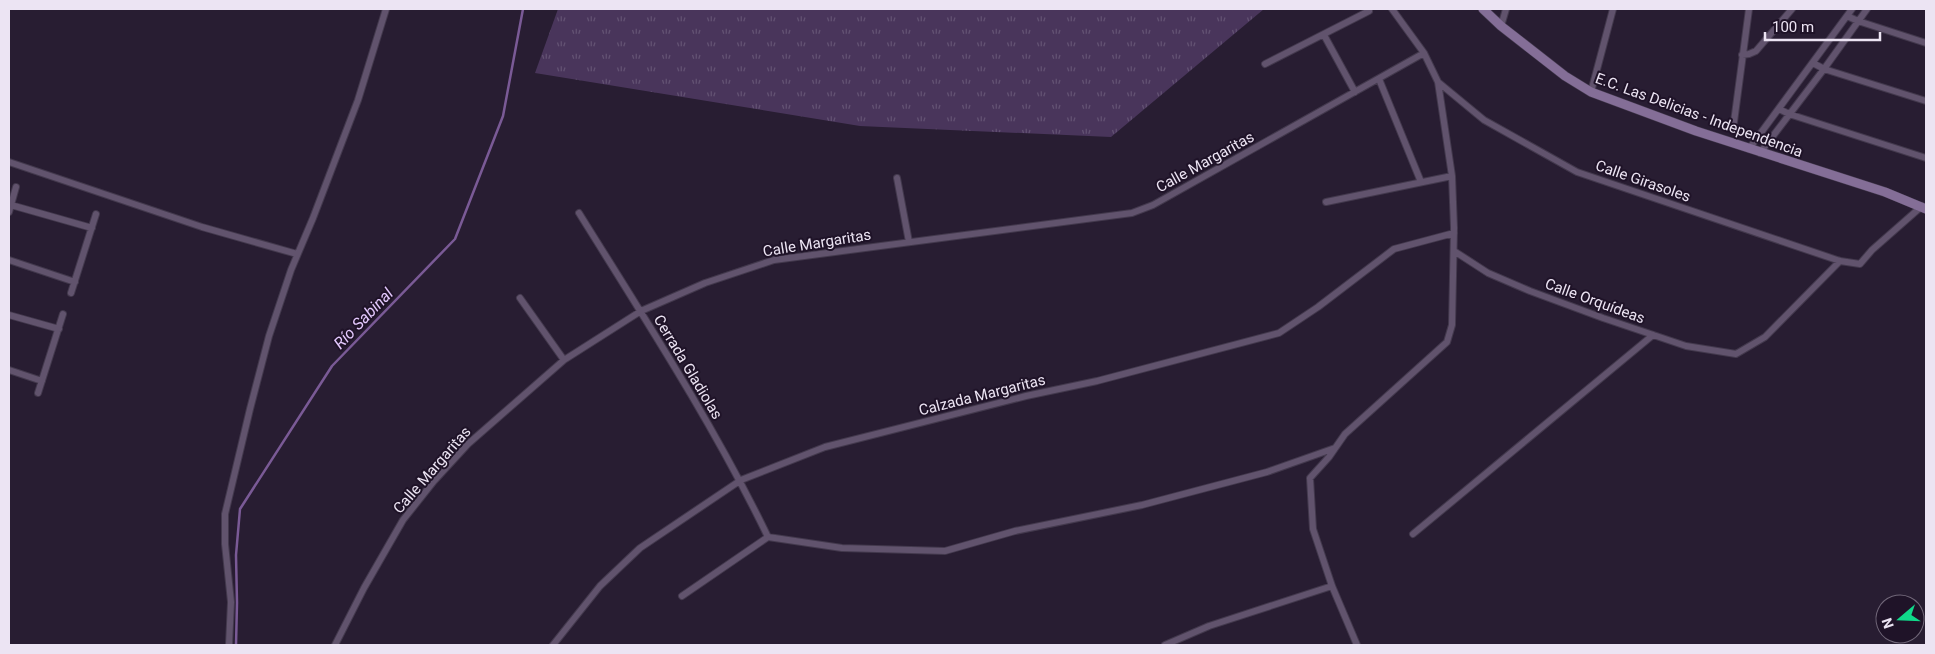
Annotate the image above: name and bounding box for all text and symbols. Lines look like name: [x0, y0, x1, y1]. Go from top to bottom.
scale bar: [1765, 10, 1880, 42]
text: 100 m: [1772, 18, 1814, 36]
street label: E.C. Las Delicias - Independencia: [1593, 69, 1805, 161]
street label: Calle Margaritas: [1153, 128, 1257, 196]
street label: Calle Girasoles: [1593, 156, 1693, 206]
street label: Calle Margaritas: [762, 226, 872, 260]
street label: Calle Orquídeas: [1543, 275, 1647, 327]
water label: Río Sabinal: [330, 284, 397, 353]
street label: Cerrada Gladiolas: [650, 312, 726, 422]
street label: Calzada Margaritas: [917, 371, 1047, 419]
street label: Calle Margaritas: [389, 423, 475, 517]
north arrow: [1875, 594, 1925, 644]
text: N: [1879, 616, 1897, 631]

